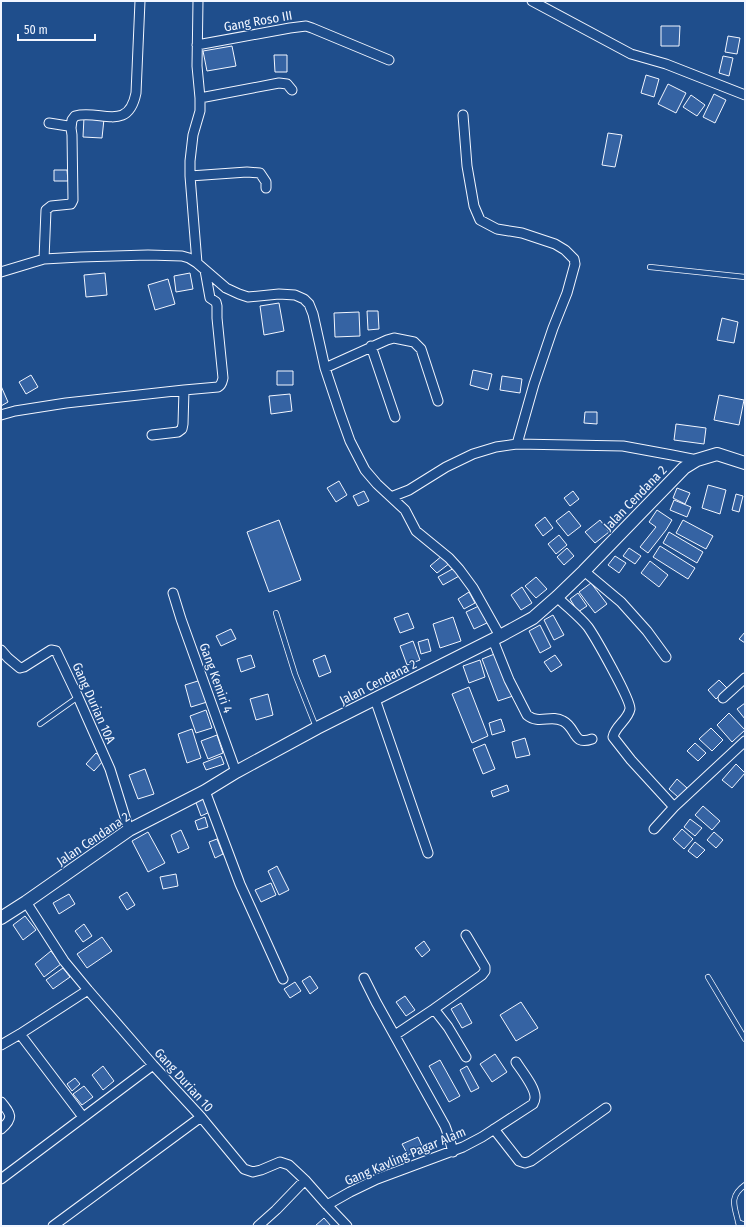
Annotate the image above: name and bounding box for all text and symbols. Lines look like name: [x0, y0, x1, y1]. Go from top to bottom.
street label: Gang Roso III: [223, 8, 293, 34]
scale bar: [18, 16, 95, 42]
text: 50 m: [24, 23, 48, 37]
street label: Jalan Cendana 2: [600, 462, 670, 534]
street label: Gang Kemiri 4: [196, 641, 236, 715]
street label: Jalan Cendana 2: [337, 656, 419, 708]
street label: Gang Durian 10A: [69, 660, 119, 746]
street label: Jalan Cendana 2: [54, 809, 132, 869]
street label: Gang Durian 10: [152, 1045, 217, 1115]
street label: Gang Kavling Pagar Alam: [342, 1124, 468, 1188]

